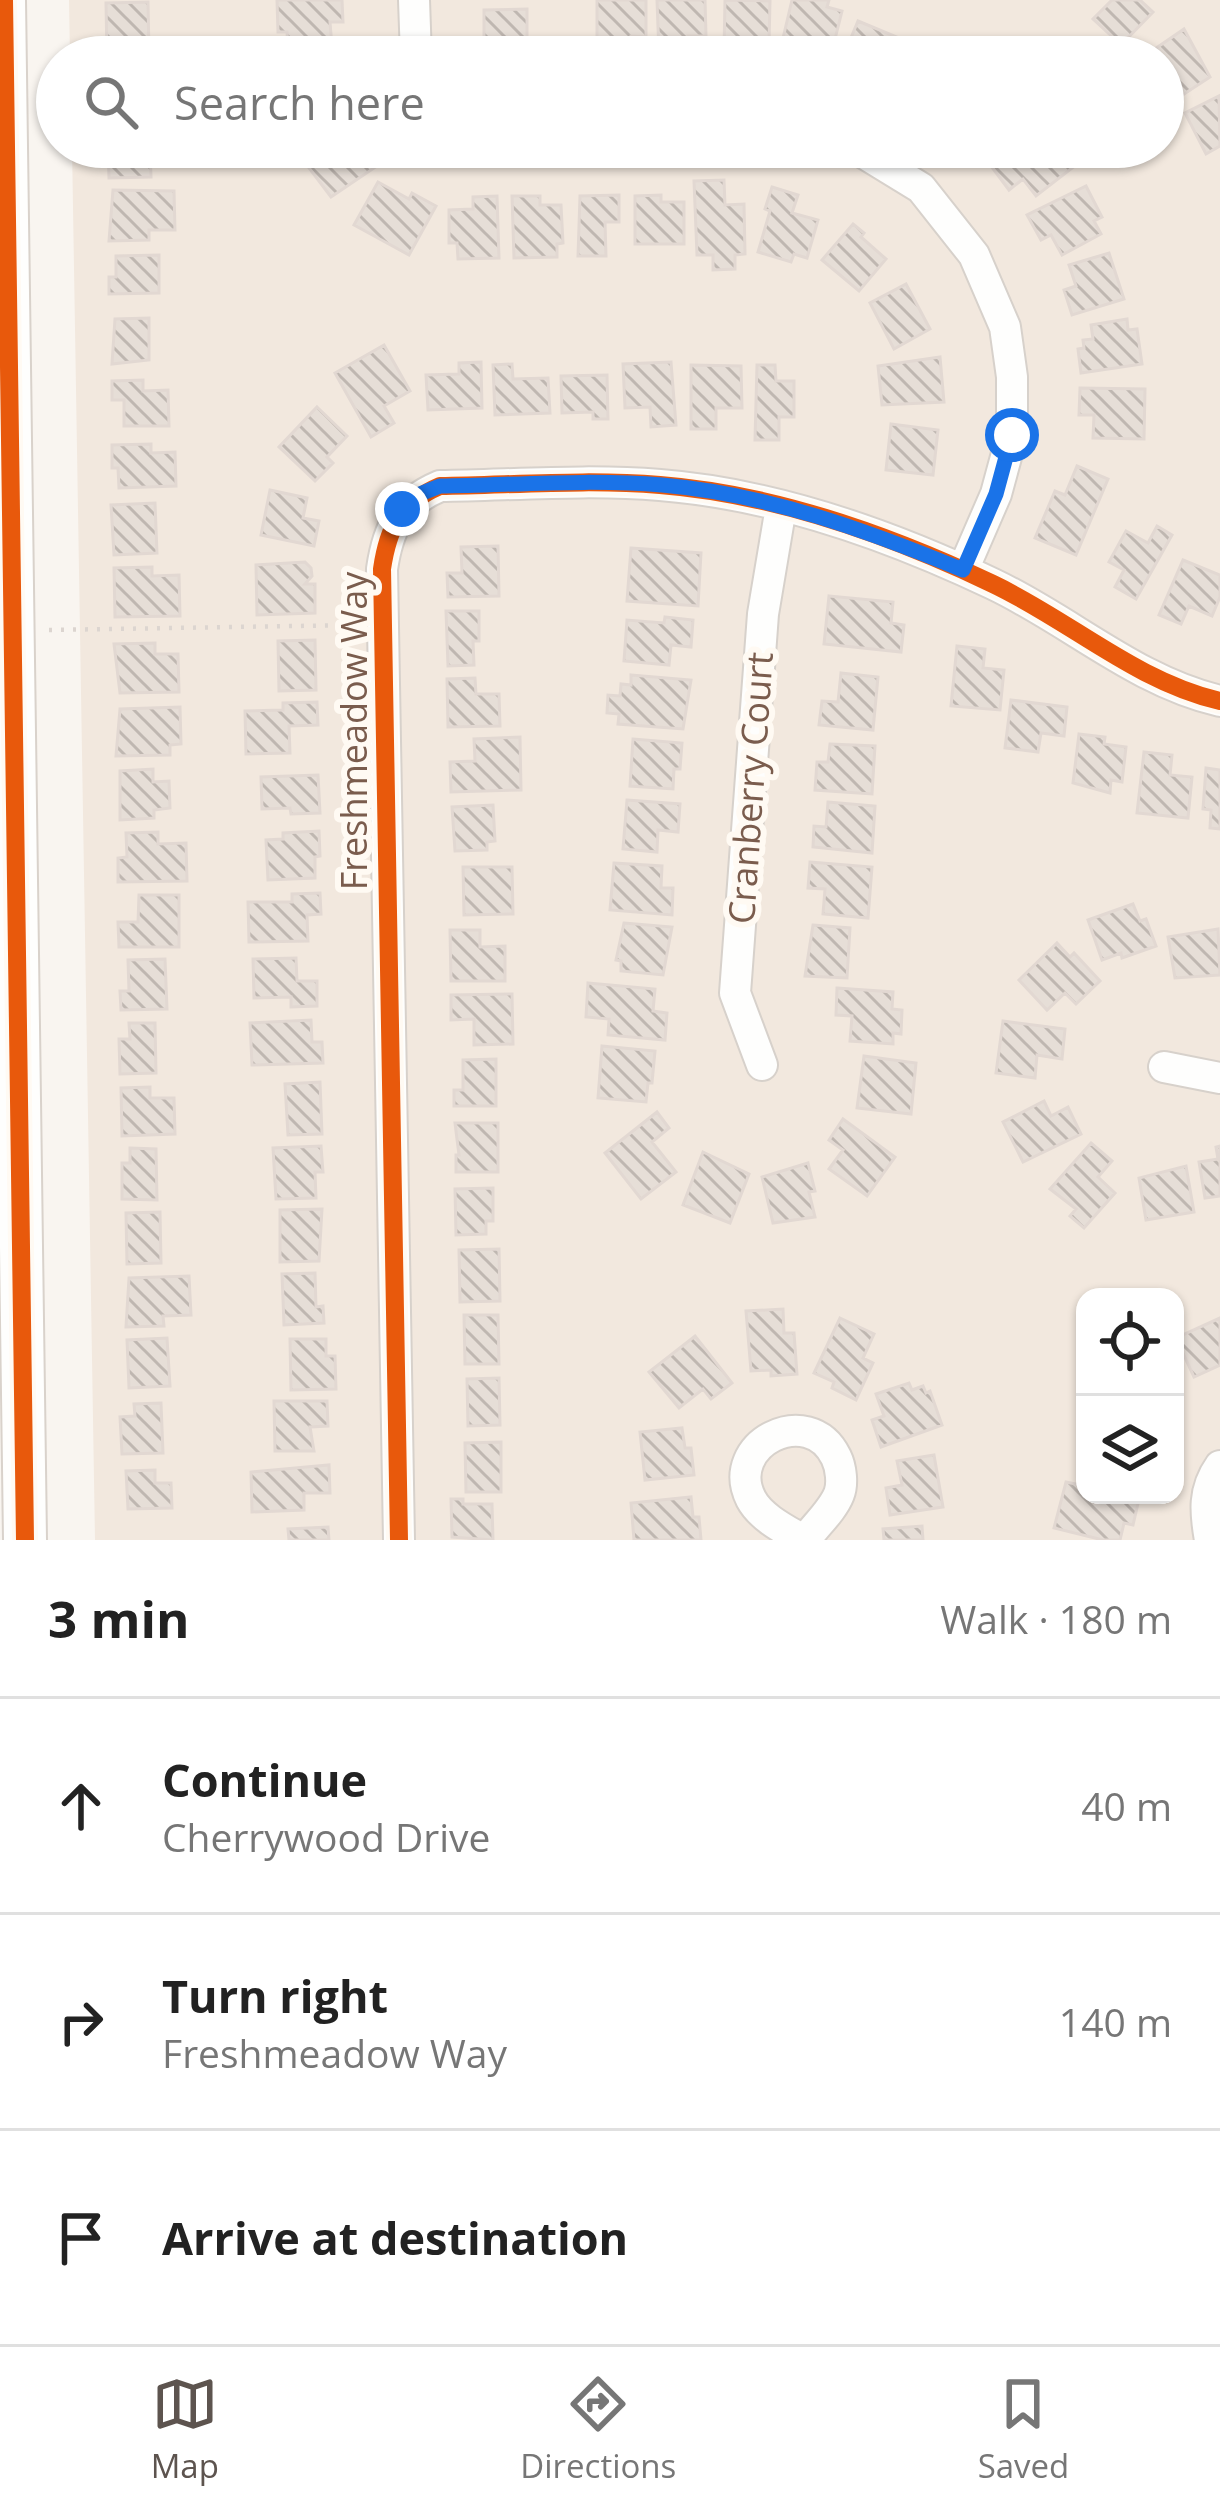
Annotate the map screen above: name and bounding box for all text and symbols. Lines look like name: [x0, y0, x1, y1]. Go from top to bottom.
search box: [36, 36, 1184, 168]
icon: search: [78, 69, 144, 135]
text: Search here: [174, 72, 425, 133]
route start: [985, 408, 1039, 462]
route end: [375, 482, 429, 536]
street label: Freshmeadow Way: [329, 571, 378, 890]
street label: Cranberry Court: [716, 650, 784, 926]
map controls: [1076, 1288, 1184, 1504]
button: locate: [1076, 1288, 1184, 1396]
button: layers: [1076, 1396, 1184, 1504]
text: 3 min: [48, 1583, 190, 1653]
text: Walk · 180 m: [940, 1592, 1172, 1645]
text: Continue: [162, 1749, 367, 1810]
icon: ahead: [48, 1773, 114, 1839]
text: 40 m: [1081, 1779, 1172, 1832]
text: Cherrywood Drive: [162, 1810, 490, 1863]
text: Turn right: [162, 1965, 388, 2026]
icon: right: [48, 1989, 114, 2055]
text: 140 m: [1059, 1995, 1172, 2048]
text: Freshmeadow Way: [162, 2026, 507, 2079]
icon: arrive: [48, 2205, 114, 2271]
text: Arrive at destination: [162, 2207, 628, 2268]
tab: Map: [151, 2371, 219, 2488]
tab: Directions: [520, 2371, 676, 2488]
tab: Saved: [978, 2371, 1069, 2488]

